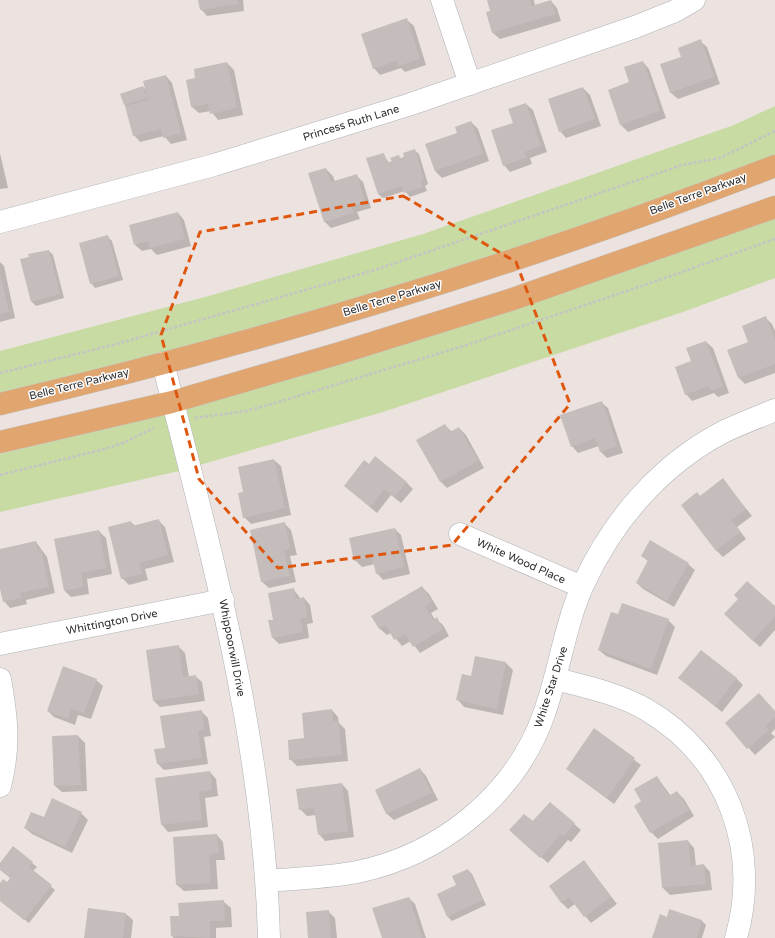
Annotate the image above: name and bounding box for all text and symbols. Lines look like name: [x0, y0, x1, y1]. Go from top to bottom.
street label: Princess Ruth Lane: [301, 102, 401, 144]
street label: Belle Terre Parkway: [648, 170, 748, 218]
street label: Belle Terre Parkway: [341, 277, 443, 319]
street label: Belle Terre Parkway: [28, 365, 130, 403]
street label: White Wood Place: [475, 536, 567, 586]
street label: Whippoorwill Drive: [216, 598, 248, 698]
street label: Whittington Drive: [65, 607, 159, 637]
street label: White Star Drive: [532, 645, 570, 729]

